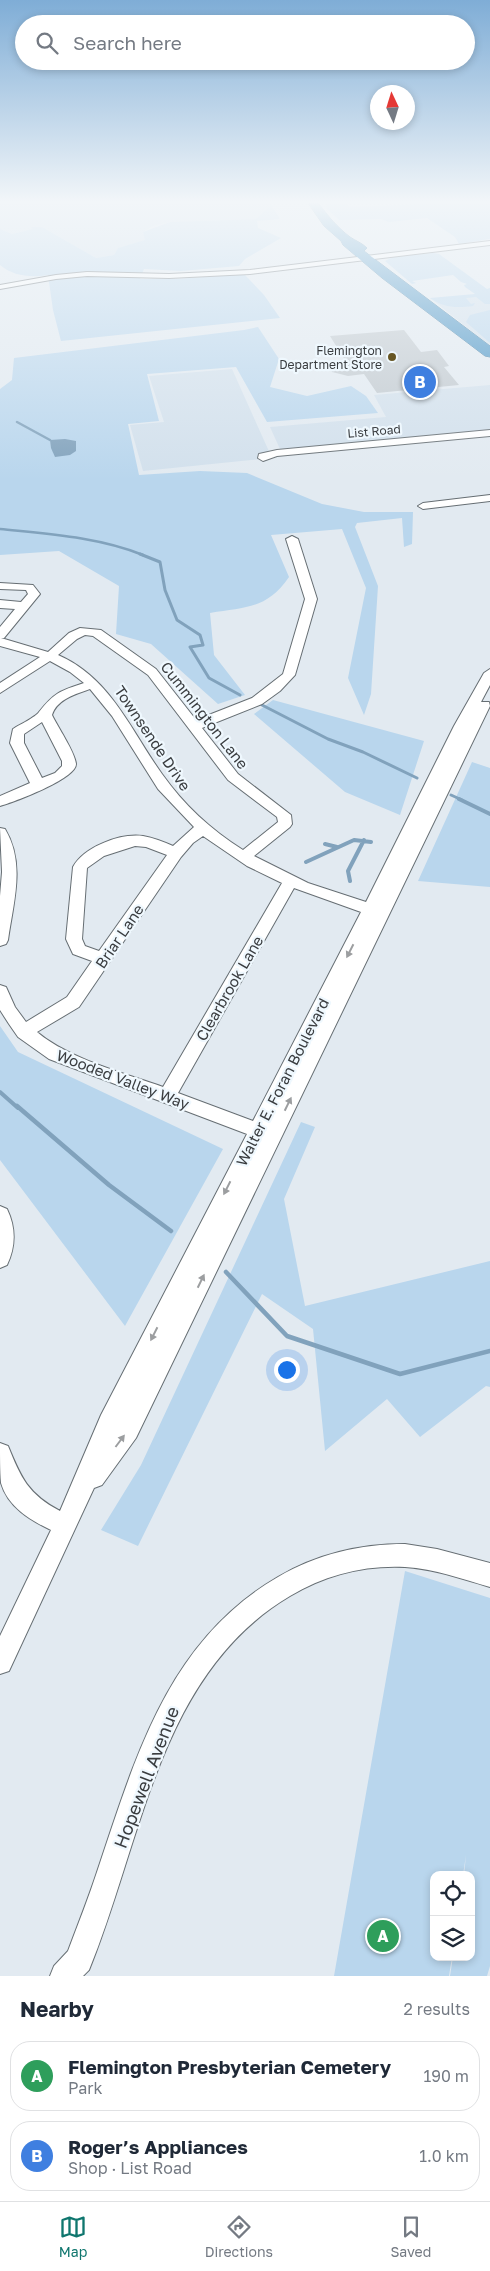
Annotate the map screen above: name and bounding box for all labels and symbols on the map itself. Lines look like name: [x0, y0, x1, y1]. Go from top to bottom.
north arrow: [370, 85, 415, 130]
place label: Flemington Department Store: [279, 343, 382, 372]
marker: Flemington Department Store: [386, 351, 398, 363]
pin: B: [404, 363, 436, 401]
street label: List Road: [347, 421, 401, 441]
street label: Cummington Lane: [157, 658, 253, 773]
street label: Townsende Drive: [111, 682, 195, 794]
street label: Briar Lane: [91, 900, 147, 971]
street label: Clearbrook Lane: [192, 932, 266, 1044]
one-way arrow: [346, 943, 354, 958]
street label: Walter E. Foran Boulevard: [232, 995, 332, 1169]
street label: Wooded Valley Way: [54, 1045, 192, 1113]
one-way arrow: [284, 1097, 292, 1111]
one-way arrow: [223, 1181, 231, 1196]
one-way arrow: [197, 1274, 205, 1288]
one-way arrow: [150, 1326, 158, 1341]
your location: [274, 1357, 300, 1383]
one-way arrow: [115, 1434, 125, 1448]
street label: Hopewell Avenue: [109, 1703, 183, 1851]
pin: A: [367, 1917, 399, 1955]

